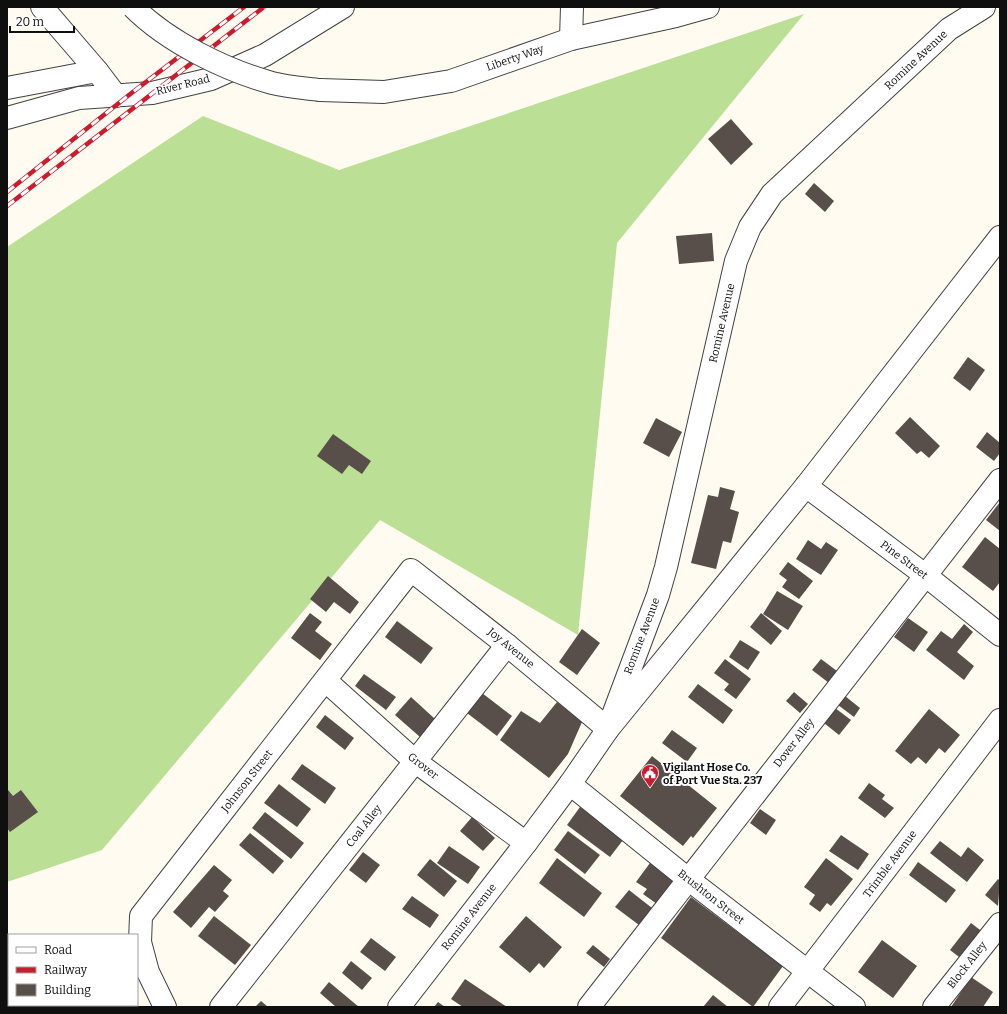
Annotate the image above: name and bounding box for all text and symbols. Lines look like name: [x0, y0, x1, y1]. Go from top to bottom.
scale bar: [10, 8, 74, 34]
text: 20 m: [16, 15, 45, 29]
street label: Romine Avenue: [882, 28, 950, 92]
street label: Liberty Way: [484, 42, 546, 74]
street label: River Road: [155, 72, 212, 98]
street label: Romine Avenue: [707, 282, 737, 364]
street label: Pine Street: [878, 538, 930, 582]
street label: Romine Avenue: [621, 596, 663, 676]
street label: Joy Avenue: [484, 625, 537, 671]
street label: Dover Alley: [771, 716, 817, 770]
street label: Johnson Street: [218, 747, 275, 816]
street label: Grover: [405, 750, 441, 782]
place label: Vigilant Hose Co. of Port Vue Sta. 237: [663, 761, 762, 787]
public building icon: Vigilant Hose Co. of Port Vue Sta. 237: [640, 763, 660, 788]
street label: Coal Alley: [343, 802, 385, 850]
street label: Trimble Avenue: [860, 828, 920, 900]
street label: Brushton Street: [675, 867, 747, 927]
street label: Romine Avenue: [439, 881, 499, 953]
legend: [8, 934, 138, 1006]
street label: Block Alley: [945, 939, 989, 991]
text: Road: [44, 943, 72, 957]
text: Railway: [44, 963, 88, 977]
text: Building: [44, 983, 91, 997]

